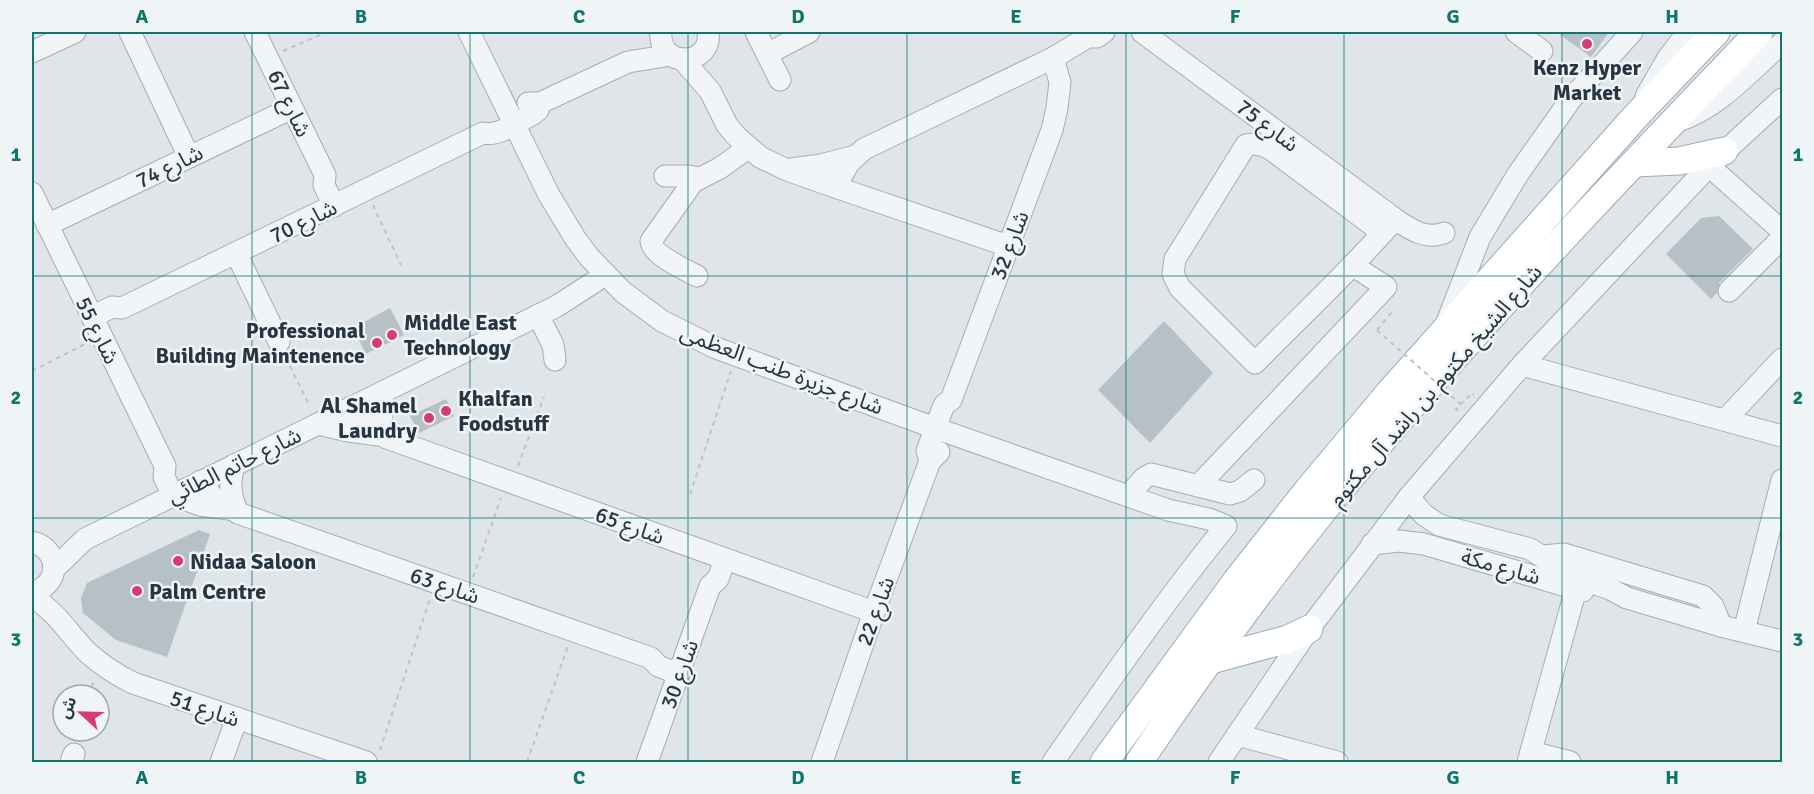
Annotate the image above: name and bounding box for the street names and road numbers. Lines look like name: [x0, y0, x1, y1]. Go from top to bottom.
street label: شارع 67: [259, 65, 317, 143]
street label: شارع 75: [1229, 93, 1304, 160]
street label: شارع 74: [131, 139, 209, 197]
street label: شارع 70: [265, 194, 343, 252]
street label: شارع 32: [984, 207, 1038, 284]
street label: شارع الشيخ مكتوم بن راشد آل مكتوم: [1323, 259, 1550, 514]
street label: شارع 55: [67, 292, 125, 370]
street label: شارع جزيرة طنب العظمى: [675, 318, 887, 423]
street label: شارع حاتم الطائي: [163, 421, 307, 512]
street label: شارع 65: [591, 501, 668, 553]
street label: شارع مكة: [1457, 542, 1544, 594]
street label: شارع 63: [406, 561, 483, 613]
street label: شارع 22: [851, 573, 903, 650]
street label: شارع 30: [655, 636, 707, 713]
street label: شارع 51: [166, 684, 243, 736]

